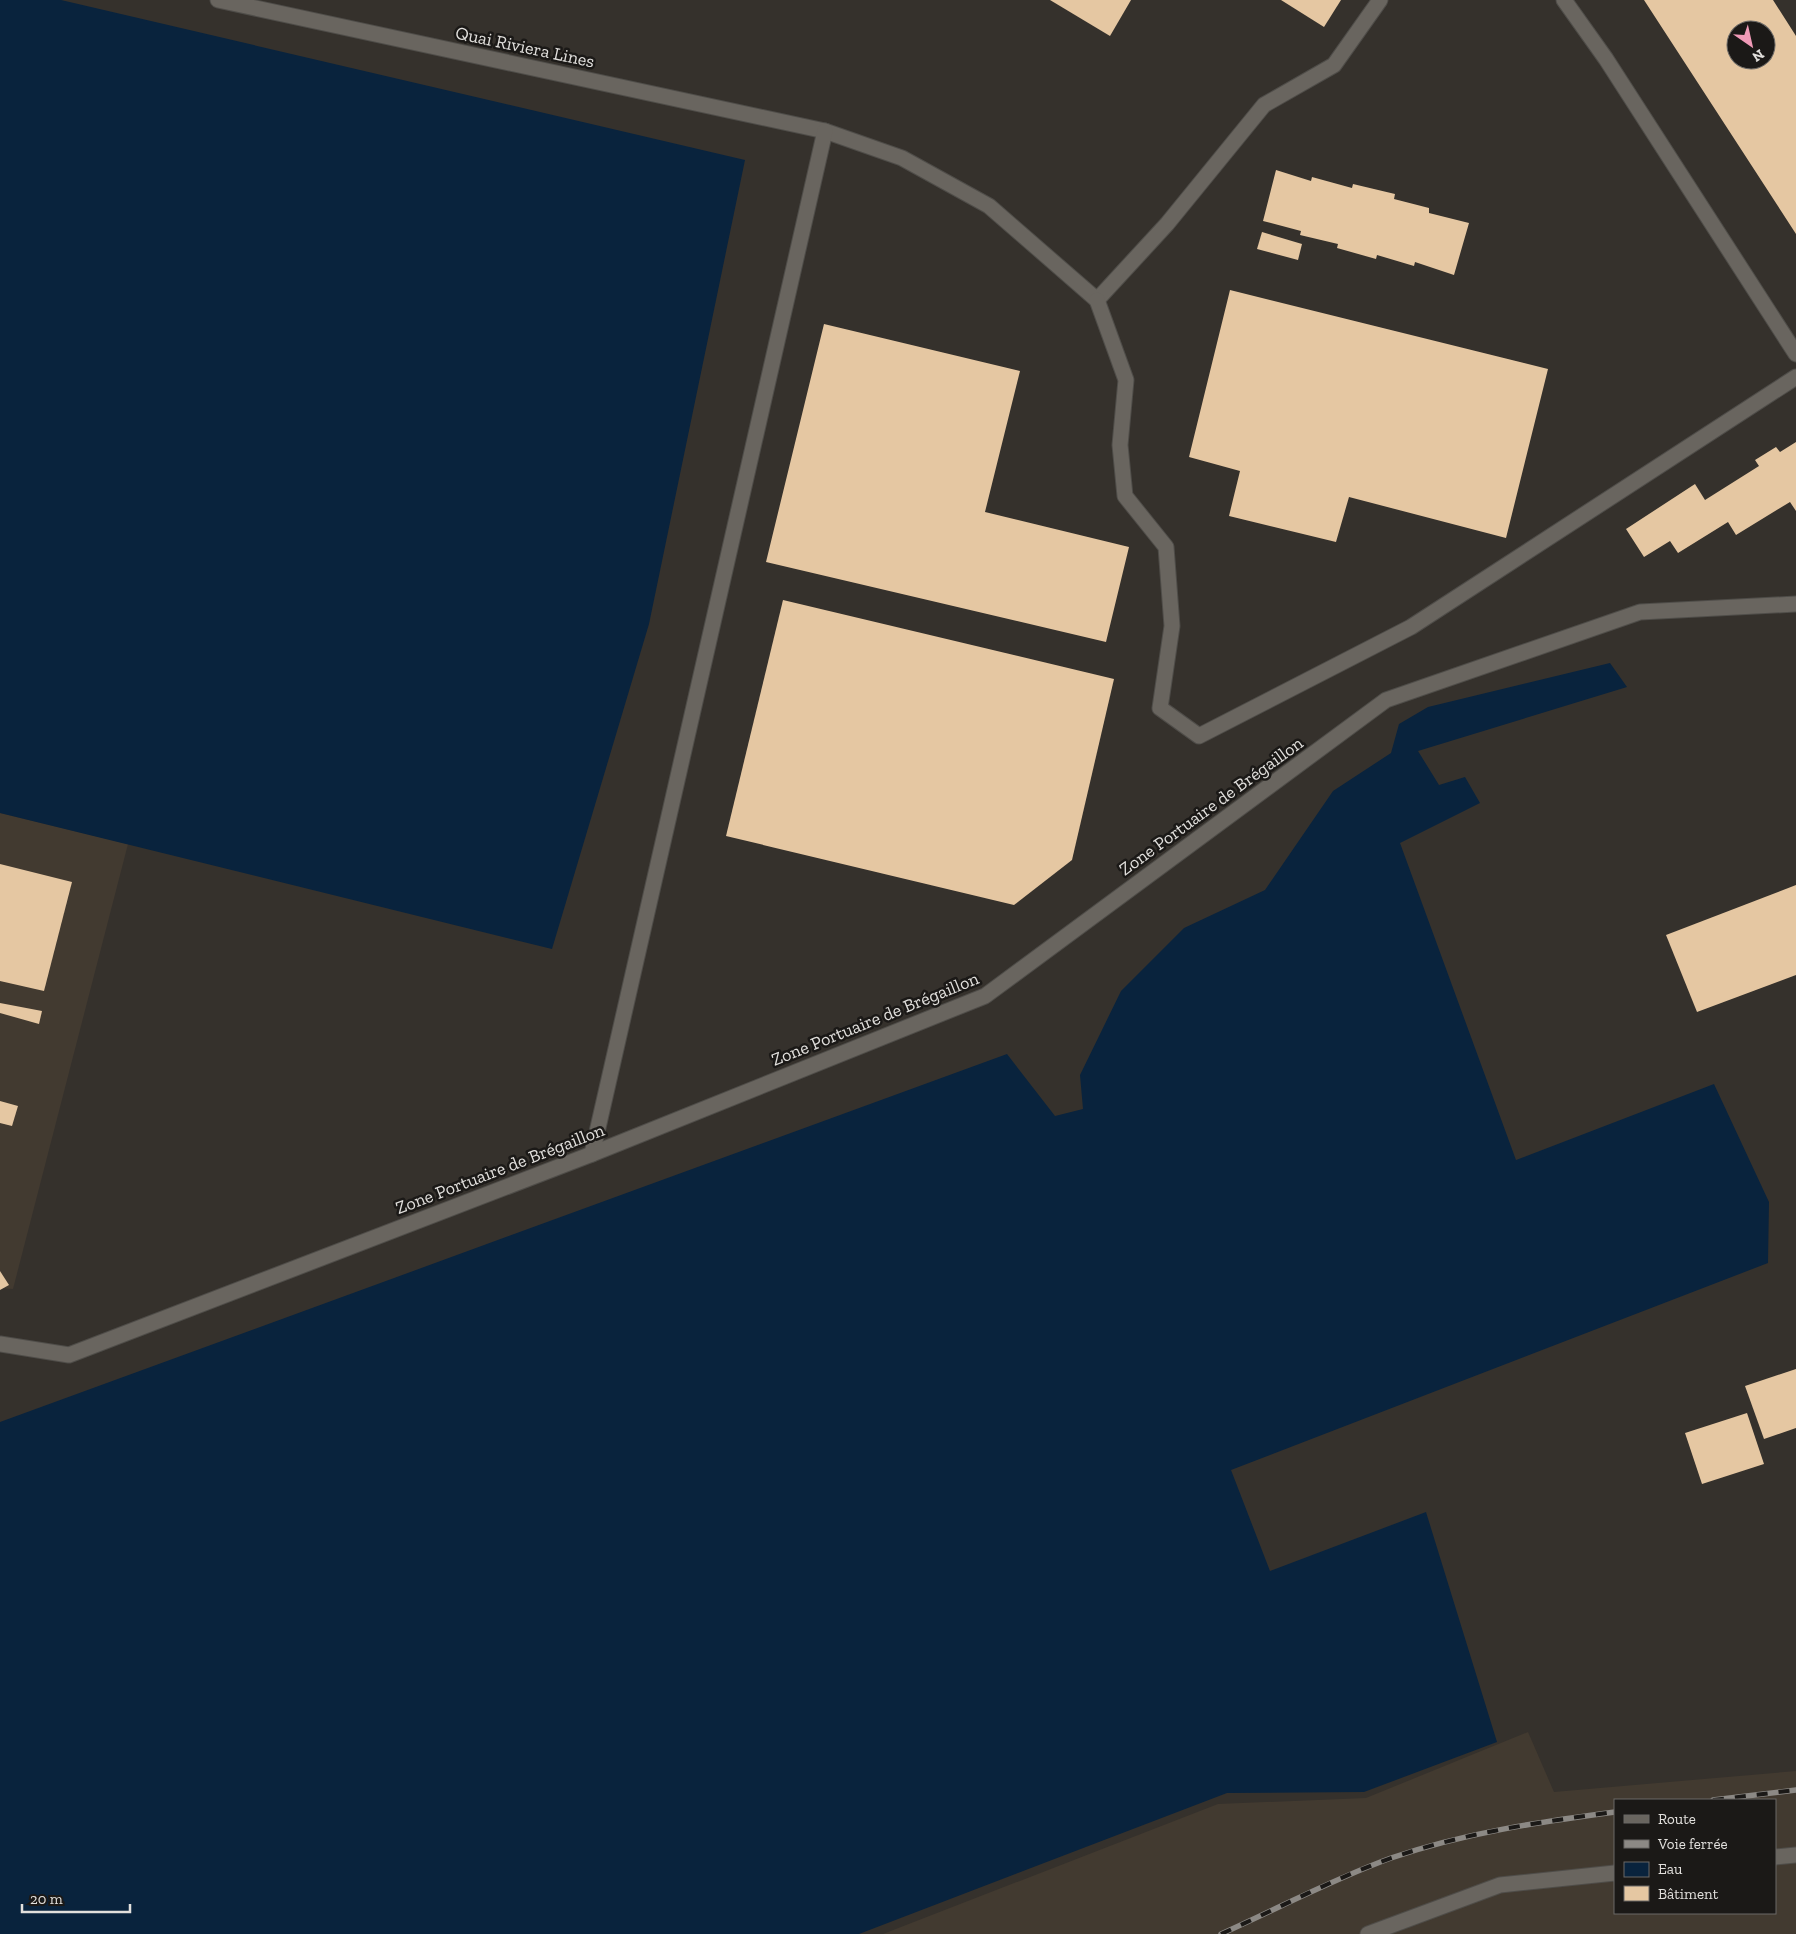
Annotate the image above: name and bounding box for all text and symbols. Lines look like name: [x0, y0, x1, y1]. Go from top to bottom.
north arrow: [1726, 20, 1776, 70]
street label: Quai Riviera Lines: [453, 22, 597, 73]
text: N: [1749, 45, 1767, 66]
street label: Zone Portuaire de Brégaillon: [1115, 731, 1308, 880]
street label: Zone Portuaire de Brégaillon: [768, 967, 983, 1071]
street label: Zone Portuaire de Brégaillon: [392, 1119, 608, 1219]
legend: [1614, 1799, 1776, 1914]
text: Route: [1658, 1810, 1696, 1828]
text: Voie ferrée: [1657, 1835, 1728, 1853]
text: Eau: [1658, 1860, 1683, 1878]
scale bar: [22, 1882, 130, 1914]
text: Bâtiment: [1658, 1885, 1719, 1903]
text: 20 m: [30, 1890, 63, 1908]

